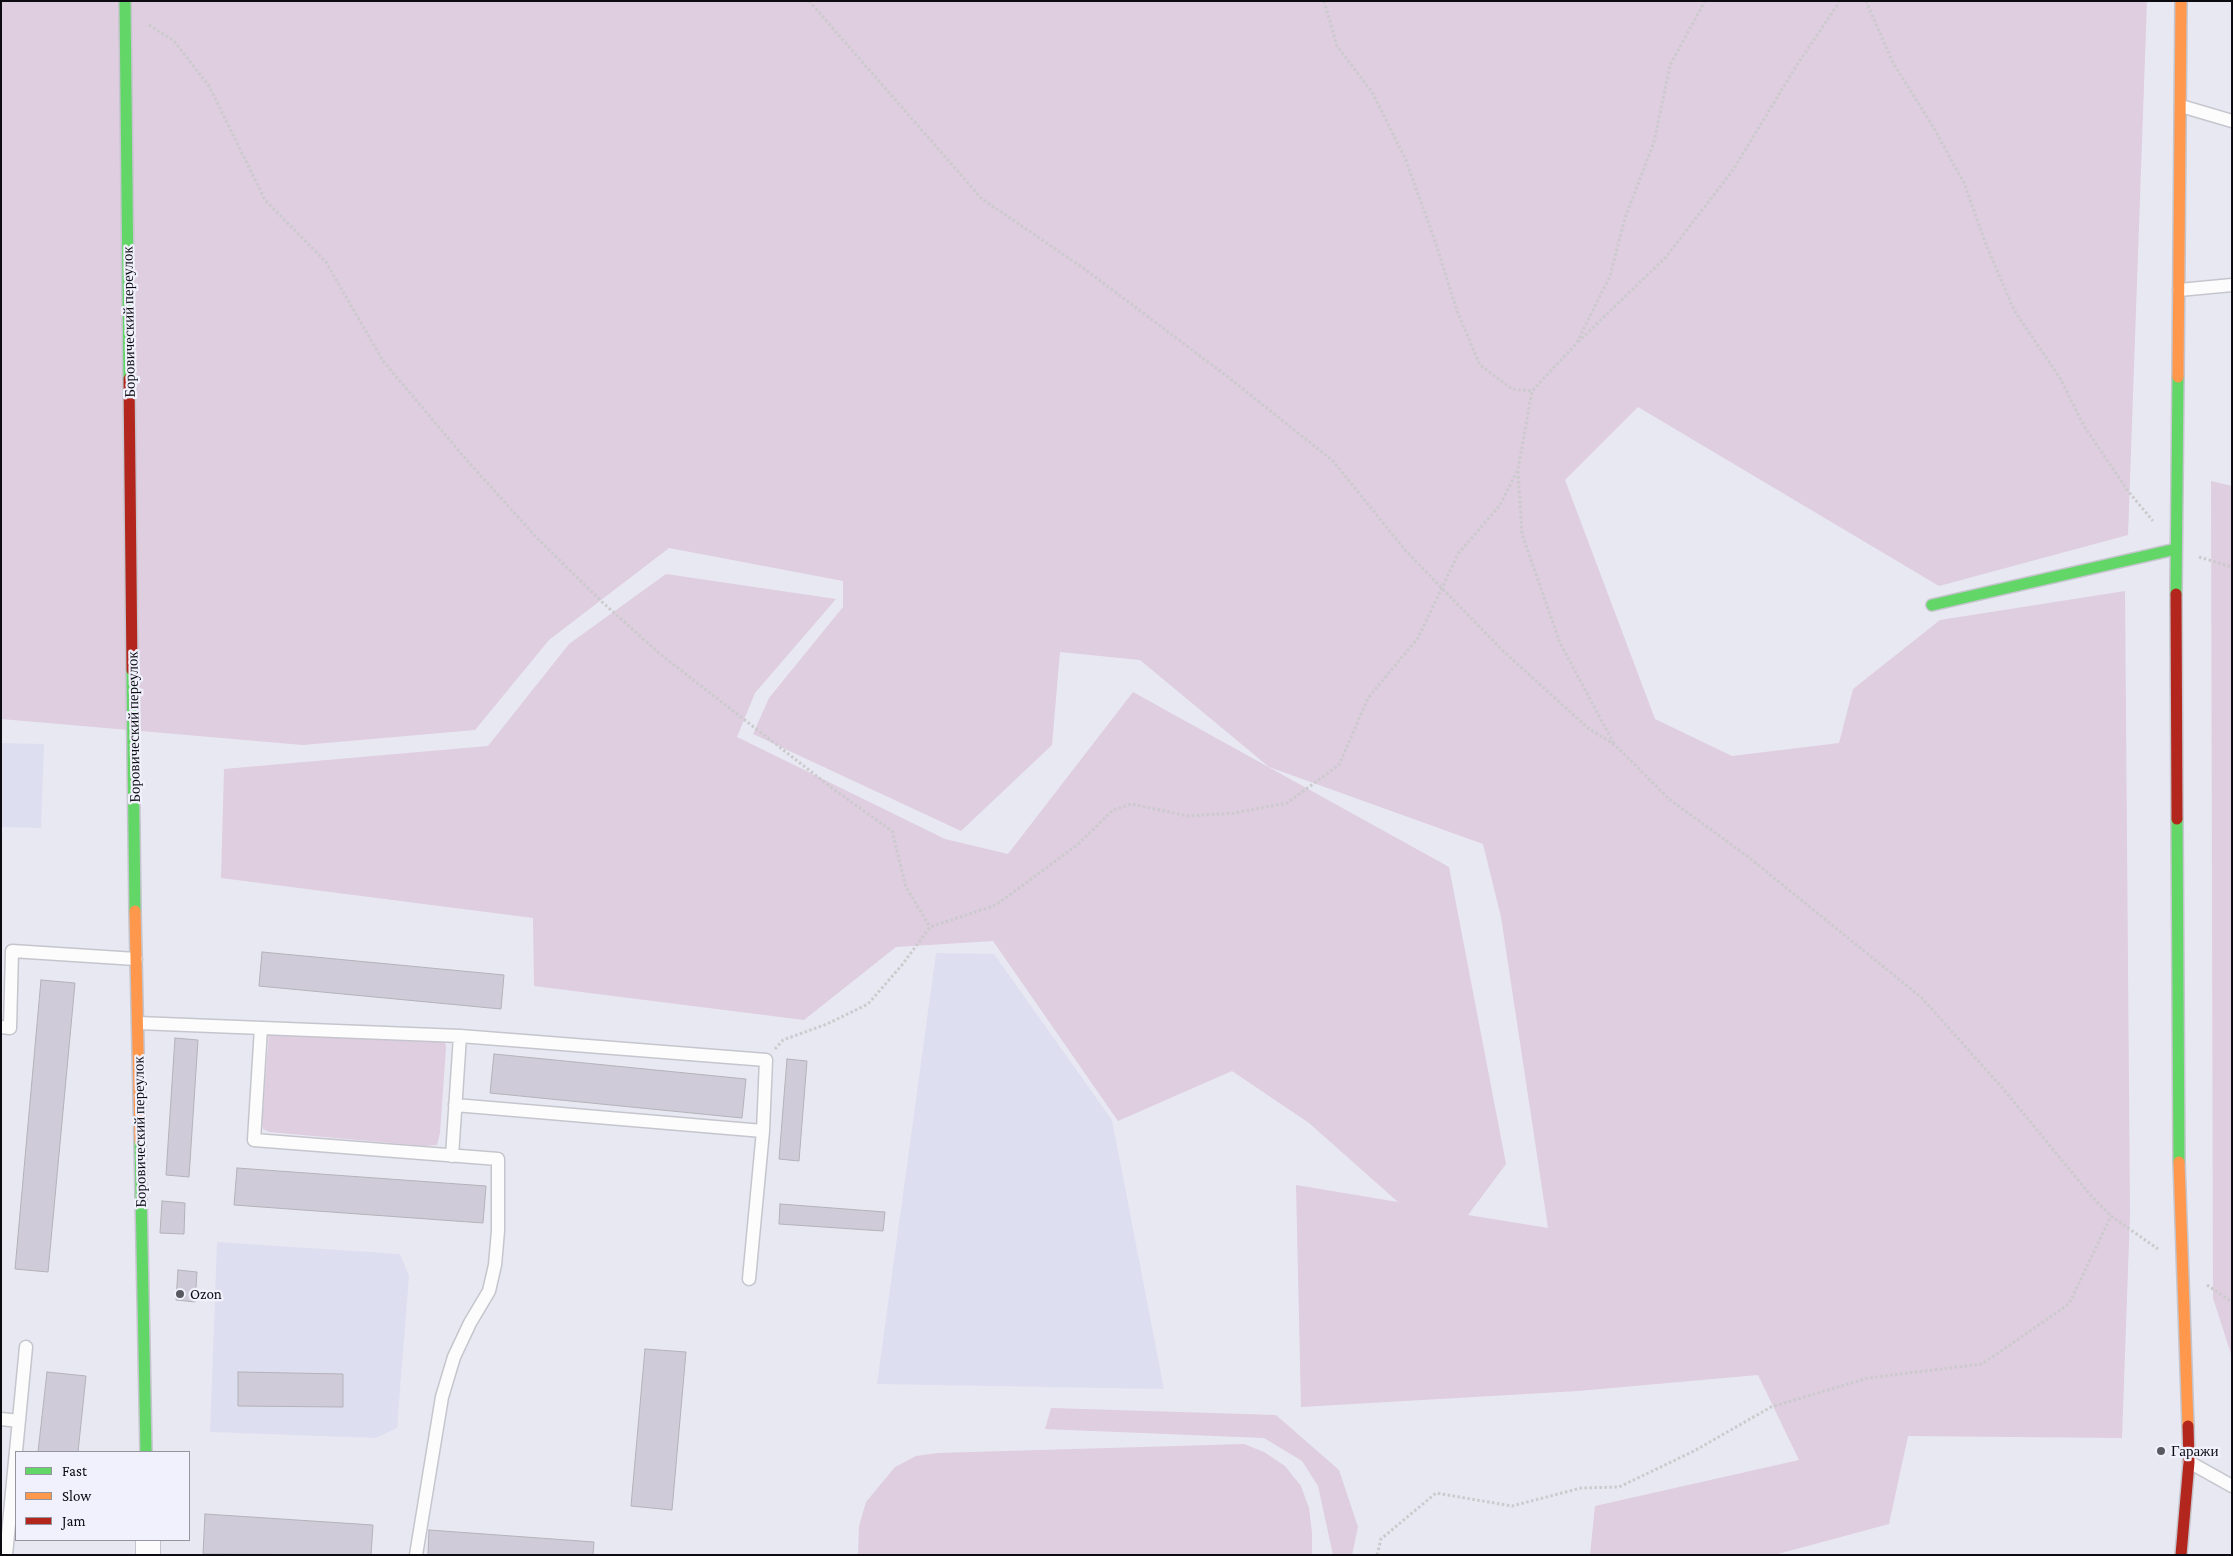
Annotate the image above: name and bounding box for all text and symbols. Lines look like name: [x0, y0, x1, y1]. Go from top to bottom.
street label: Боровический переулок: [119, 246, 139, 398]
street label: Боровический переулок: [124, 651, 144, 803]
street label: Боровический переулок: [130, 1056, 150, 1208]
place label: Ozon: [190, 1285, 222, 1303]
marker: Ozon: [174, 1288, 186, 1300]
place label: Гаражи: [2171, 1442, 2219, 1460]
marker: Гаражи: [2155, 1445, 2167, 1457]
legend: [15, 1451, 190, 1541]
text: Fast: [62, 1463, 87, 1479]
text: Slow: [62, 1488, 91, 1504]
text: Jam: [62, 1513, 85, 1529]

